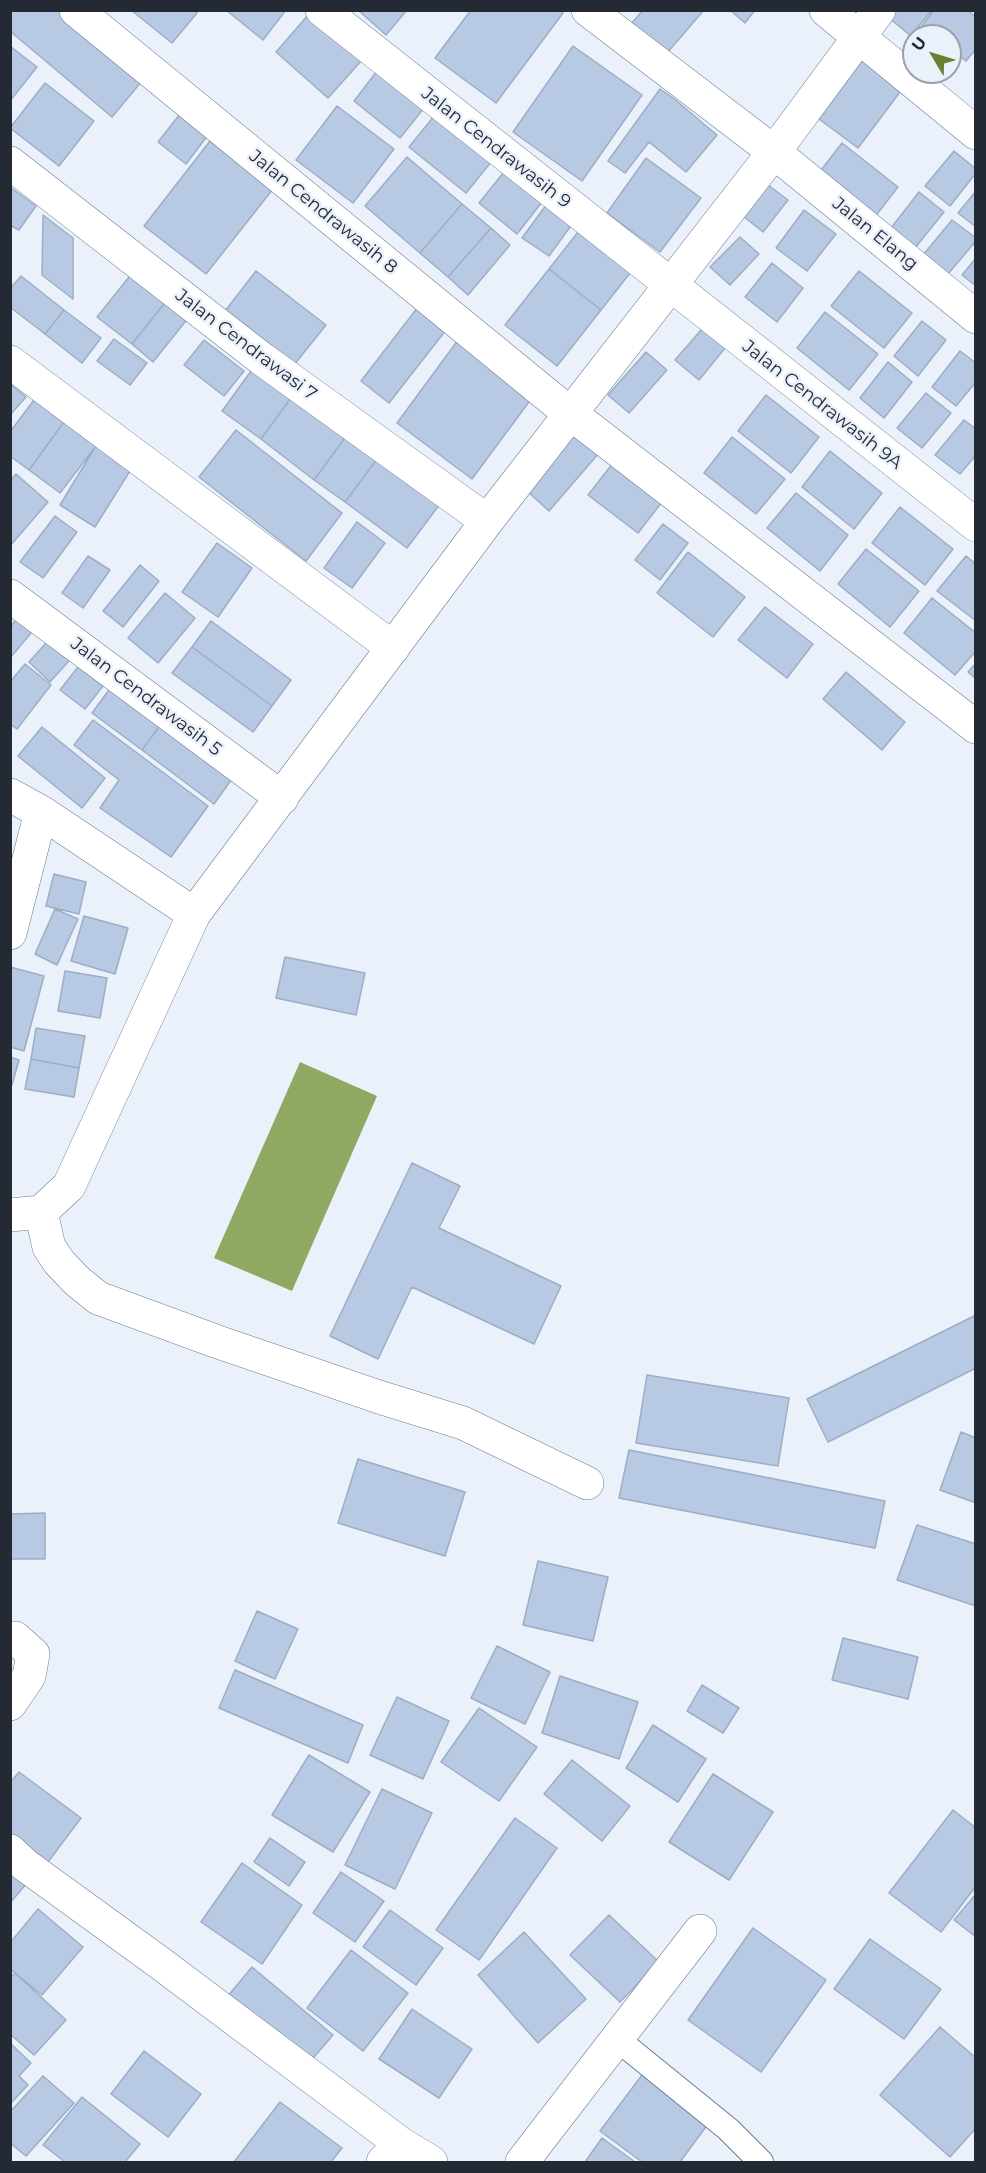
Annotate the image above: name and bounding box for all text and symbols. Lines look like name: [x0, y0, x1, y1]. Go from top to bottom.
north arrow: [902, 24, 962, 84]
text: U: [908, 33, 930, 55]
street label: Jalan Cendrawasih 9: [417, 83, 575, 213]
street label: Jalan Cendrawasih 8: [244, 146, 402, 278]
street label: Jalan Elang: [828, 193, 922, 275]
street label: Jalan Cendrawasi 7: [171, 285, 321, 405]
street label: Jalan Cendrawasih 9A: [738, 336, 906, 474]
street label: Jalan Cendrawasih 5: [66, 633, 226, 761]

